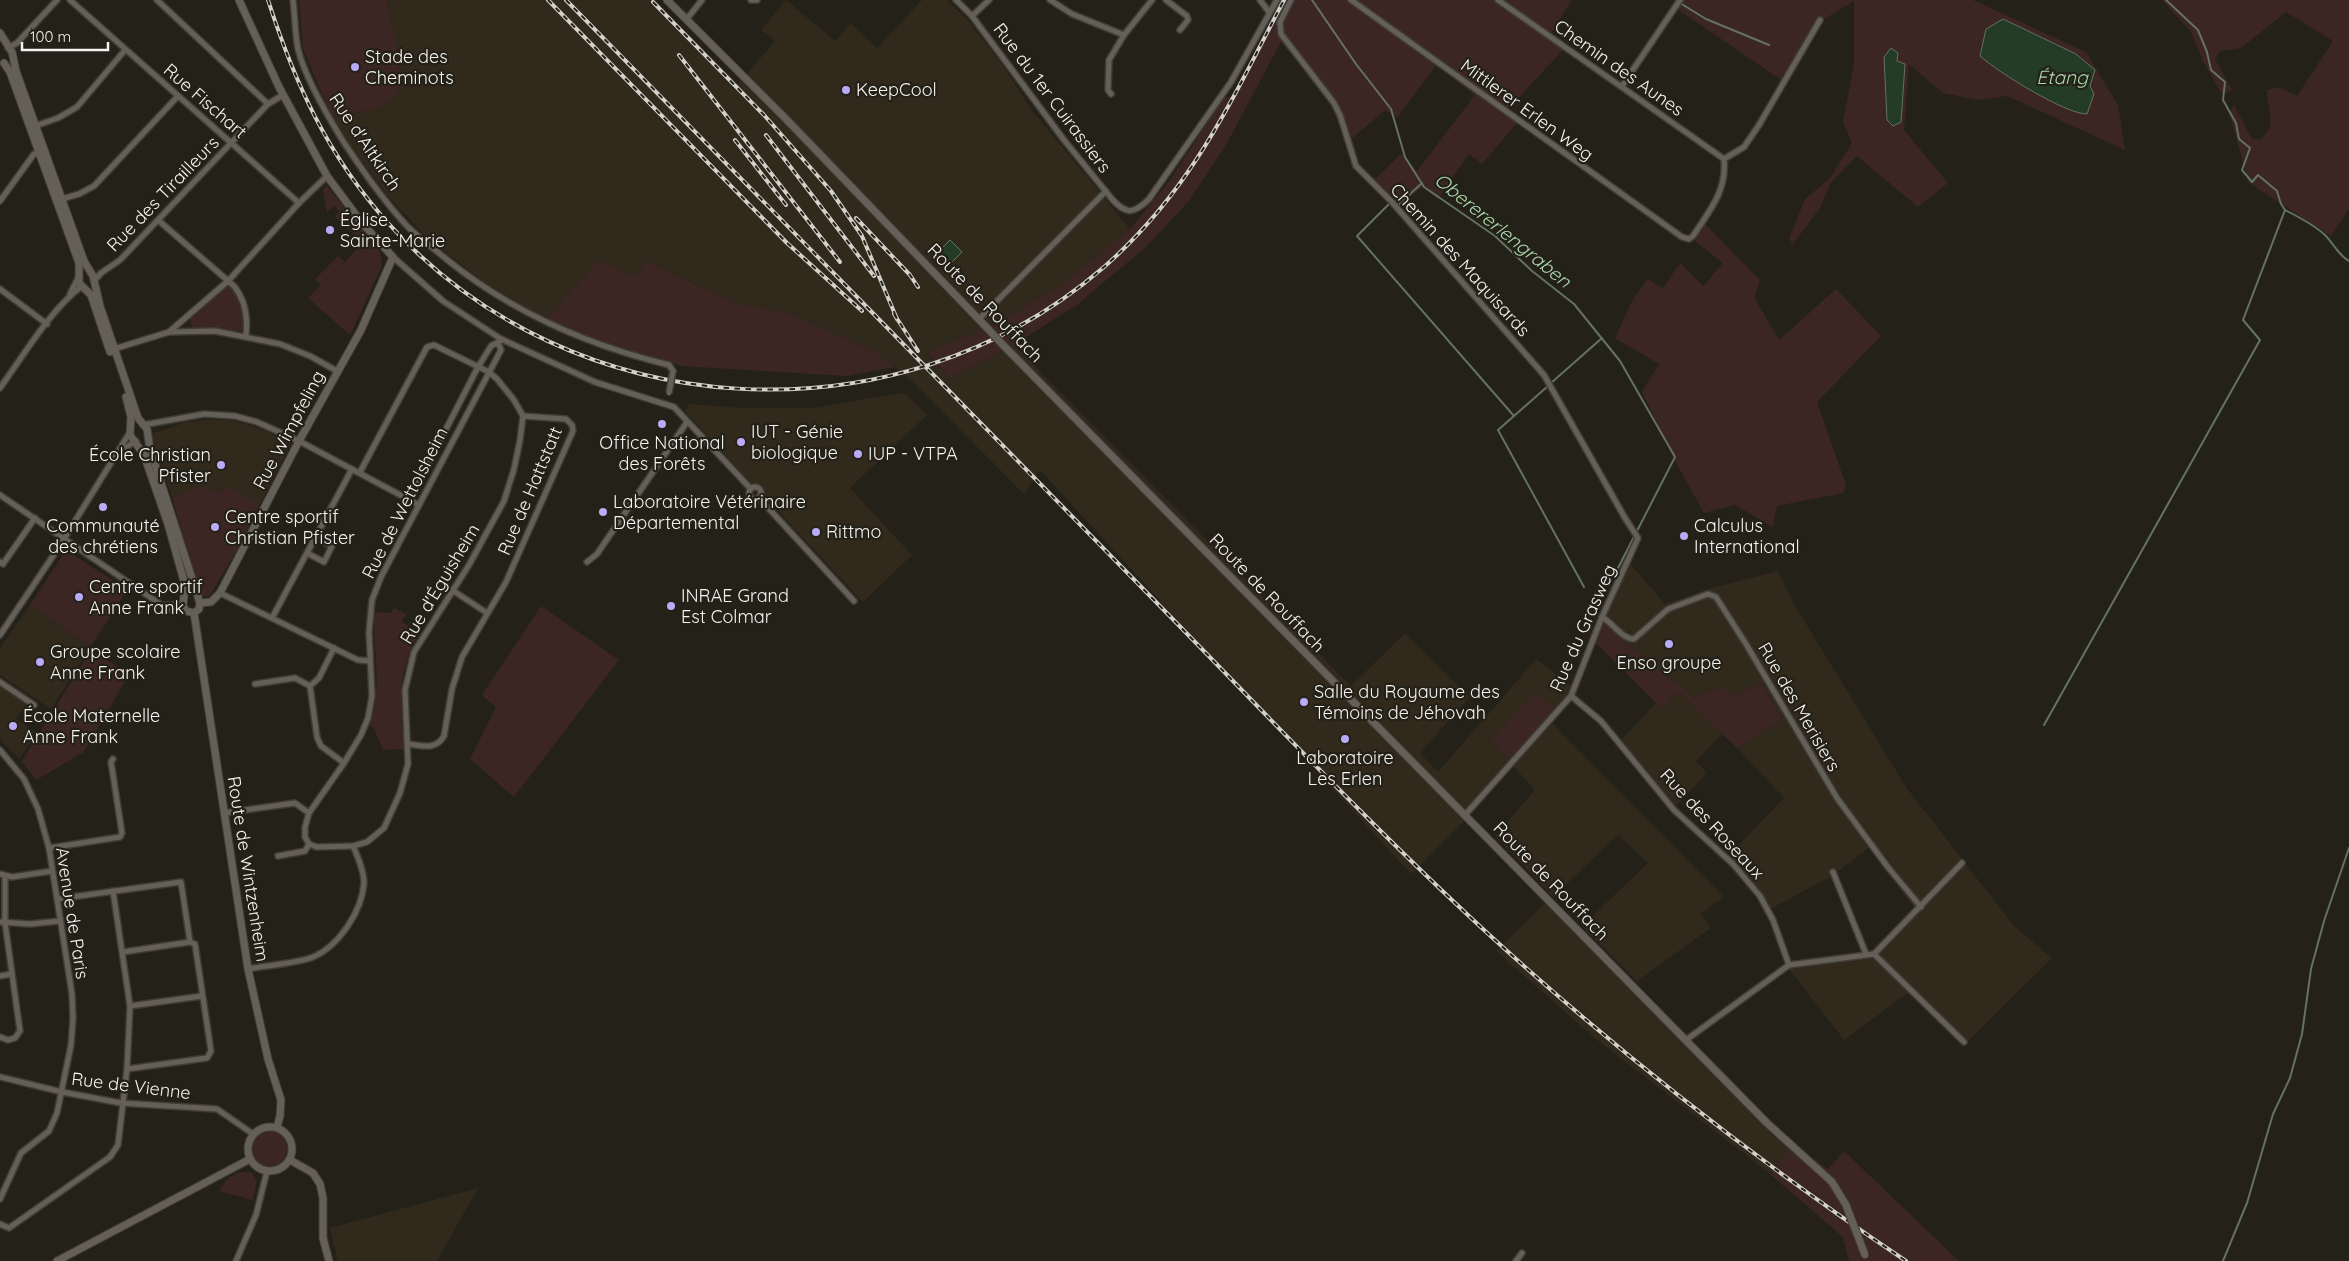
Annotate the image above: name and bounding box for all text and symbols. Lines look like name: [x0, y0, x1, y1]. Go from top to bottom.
street label: Chemin des Aunes: [1550, 14, 1689, 121]
street label: Rue du 1er Cuirassiers: [988, 18, 1116, 177]
scale bar: [22, 20, 109, 52]
text: 100 m: [30, 27, 71, 46]
place label: Stade des Cheminots: [365, 45, 454, 89]
street label: Mittlerer Erlen Weg: [1456, 54, 1598, 166]
street label: Rue Fischart: [159, 58, 252, 143]
marker: Stade des Cheminots: [349, 61, 361, 73]
water label: Étang: [2036, 65, 2089, 89]
place label: KeepCool: [856, 78, 937, 101]
marker: KeepCool: [840, 84, 852, 96]
street label: Rue d'Altkirch: [324, 88, 407, 195]
street label: Rue des Tirailleurs: [102, 131, 224, 256]
water label: Oberererlengraben: [1430, 168, 1577, 293]
street label: Chemin des Maquisards: [1385, 178, 1535, 341]
place label: Église Sainte-Marie: [340, 208, 445, 252]
marker: Église Sainte-Marie: [324, 224, 336, 236]
street label: Route de Rouffach: [923, 238, 1048, 367]
street label: Rue Wimpfeling: [248, 366, 330, 493]
marker: Office National des Forêts: [656, 418, 668, 430]
place label: IUT - Génie biologique: [751, 420, 843, 464]
street label: Rue de Wettolsheim: [356, 423, 453, 582]
street label: Rue de Hattstatt: [492, 423, 567, 558]
place label: Office National des Forêts: [599, 431, 725, 475]
marker: IUT - Génie biologique: [735, 436, 747, 448]
place label: IUP - VTPA: [868, 442, 958, 465]
place label: École Christian Pfister: [89, 443, 211, 487]
marker: IUP - VTPA: [852, 448, 864, 460]
marker: École Christian Pfister: [215, 459, 227, 471]
place label: Laboratoire Vétérinaire Départemental: [613, 490, 806, 534]
marker: Communauté des chrétiens: [97, 501, 109, 513]
place label: Centre sportif Christian Pfister: [225, 505, 355, 549]
marker: Laboratoire Vétérinaire Départemental: [597, 506, 609, 518]
place label: Communauté des chrétiens: [46, 514, 160, 558]
place label: Calculus International: [1694, 514, 1800, 558]
street label: Rue d'Éguisheim: [395, 519, 484, 648]
place label: Rittmo: [826, 520, 881, 543]
marker: Centre sportif Christian Pfister: [209, 521, 221, 533]
marker: Rittmo: [810, 526, 822, 538]
street label: Route de Rouffach: [1205, 528, 1330, 657]
marker: Calculus International: [1678, 530, 1690, 542]
street label: Rue du Grasweg: [1544, 561, 1621, 695]
place label: Centre sportif Anne Frank: [89, 575, 203, 619]
place label: INRAE Grand Est Colmar: [681, 584, 789, 628]
marker: Centre sportif Anne Frank: [73, 591, 85, 603]
marker: INRAE Grand Est Colmar: [665, 600, 677, 612]
marker: Enso groupe: [1663, 638, 1675, 650]
street label: Rue des Merisiers: [1753, 638, 1846, 775]
place label: Groupe scolaire Anne Frank: [50, 640, 180, 684]
place label: Enso groupe: [1617, 651, 1721, 674]
marker: Groupe scolaire Anne Frank: [34, 656, 46, 668]
place label: Salle du Royaume des Témoins de Jéhovah: [1314, 680, 1500, 724]
marker: Salle du Royaume des Témoins de Jéhovah: [1298, 696, 1310, 708]
place label: École Maternelle Anne Frank: [23, 704, 160, 748]
marker: École Maternelle Anne Frank: [7, 720, 19, 732]
marker: Laboratoire Les Erlen: [1339, 733, 1351, 745]
place label: Laboratoire Les Erlen: [1296, 746, 1394, 790]
street label: Rue des Roseaux: [1655, 764, 1770, 884]
street label: Route de Wintzenheim: [222, 774, 275, 963]
street label: Route de Rouffach: [1489, 816, 1614, 945]
street label: Avenue de Paris: [51, 845, 94, 981]
street label: Rue de Vienne: [70, 1067, 192, 1104]

